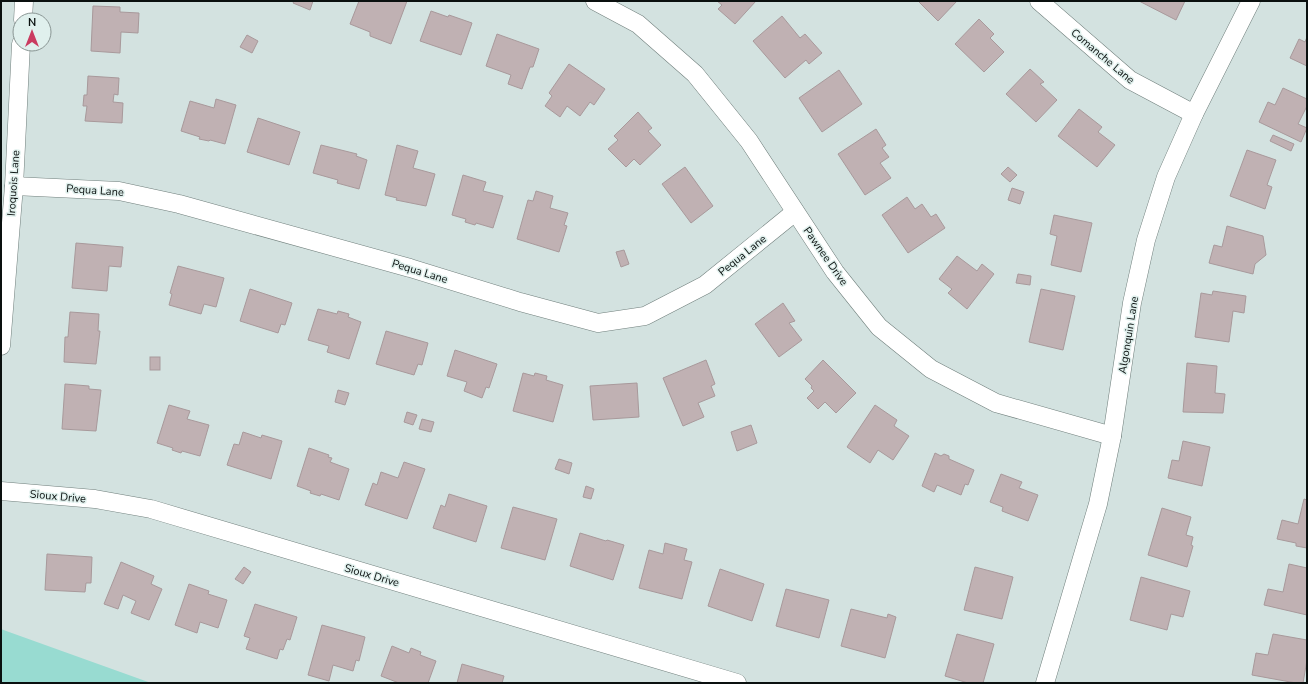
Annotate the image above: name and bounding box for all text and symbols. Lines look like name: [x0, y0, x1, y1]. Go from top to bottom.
north arrow: [12, 12, 52, 52]
text: N: [28, 15, 36, 30]
street label: Comanche Lane: [1068, 25, 1138, 87]
street label: Iroquois Lane: [4, 149, 23, 217]
street label: Pequa Lane: [66, 181, 124, 200]
street label: Pawnee Drive: [800, 224, 851, 289]
street label: Pequa Lane: [715, 231, 770, 279]
street label: Pequa Lane: [390, 256, 450, 287]
street label: Algonquin Lane: [1115, 295, 1142, 375]
street label: Sioux Drive: [29, 487, 87, 506]
street label: Sioux Drive: [343, 561, 401, 590]

